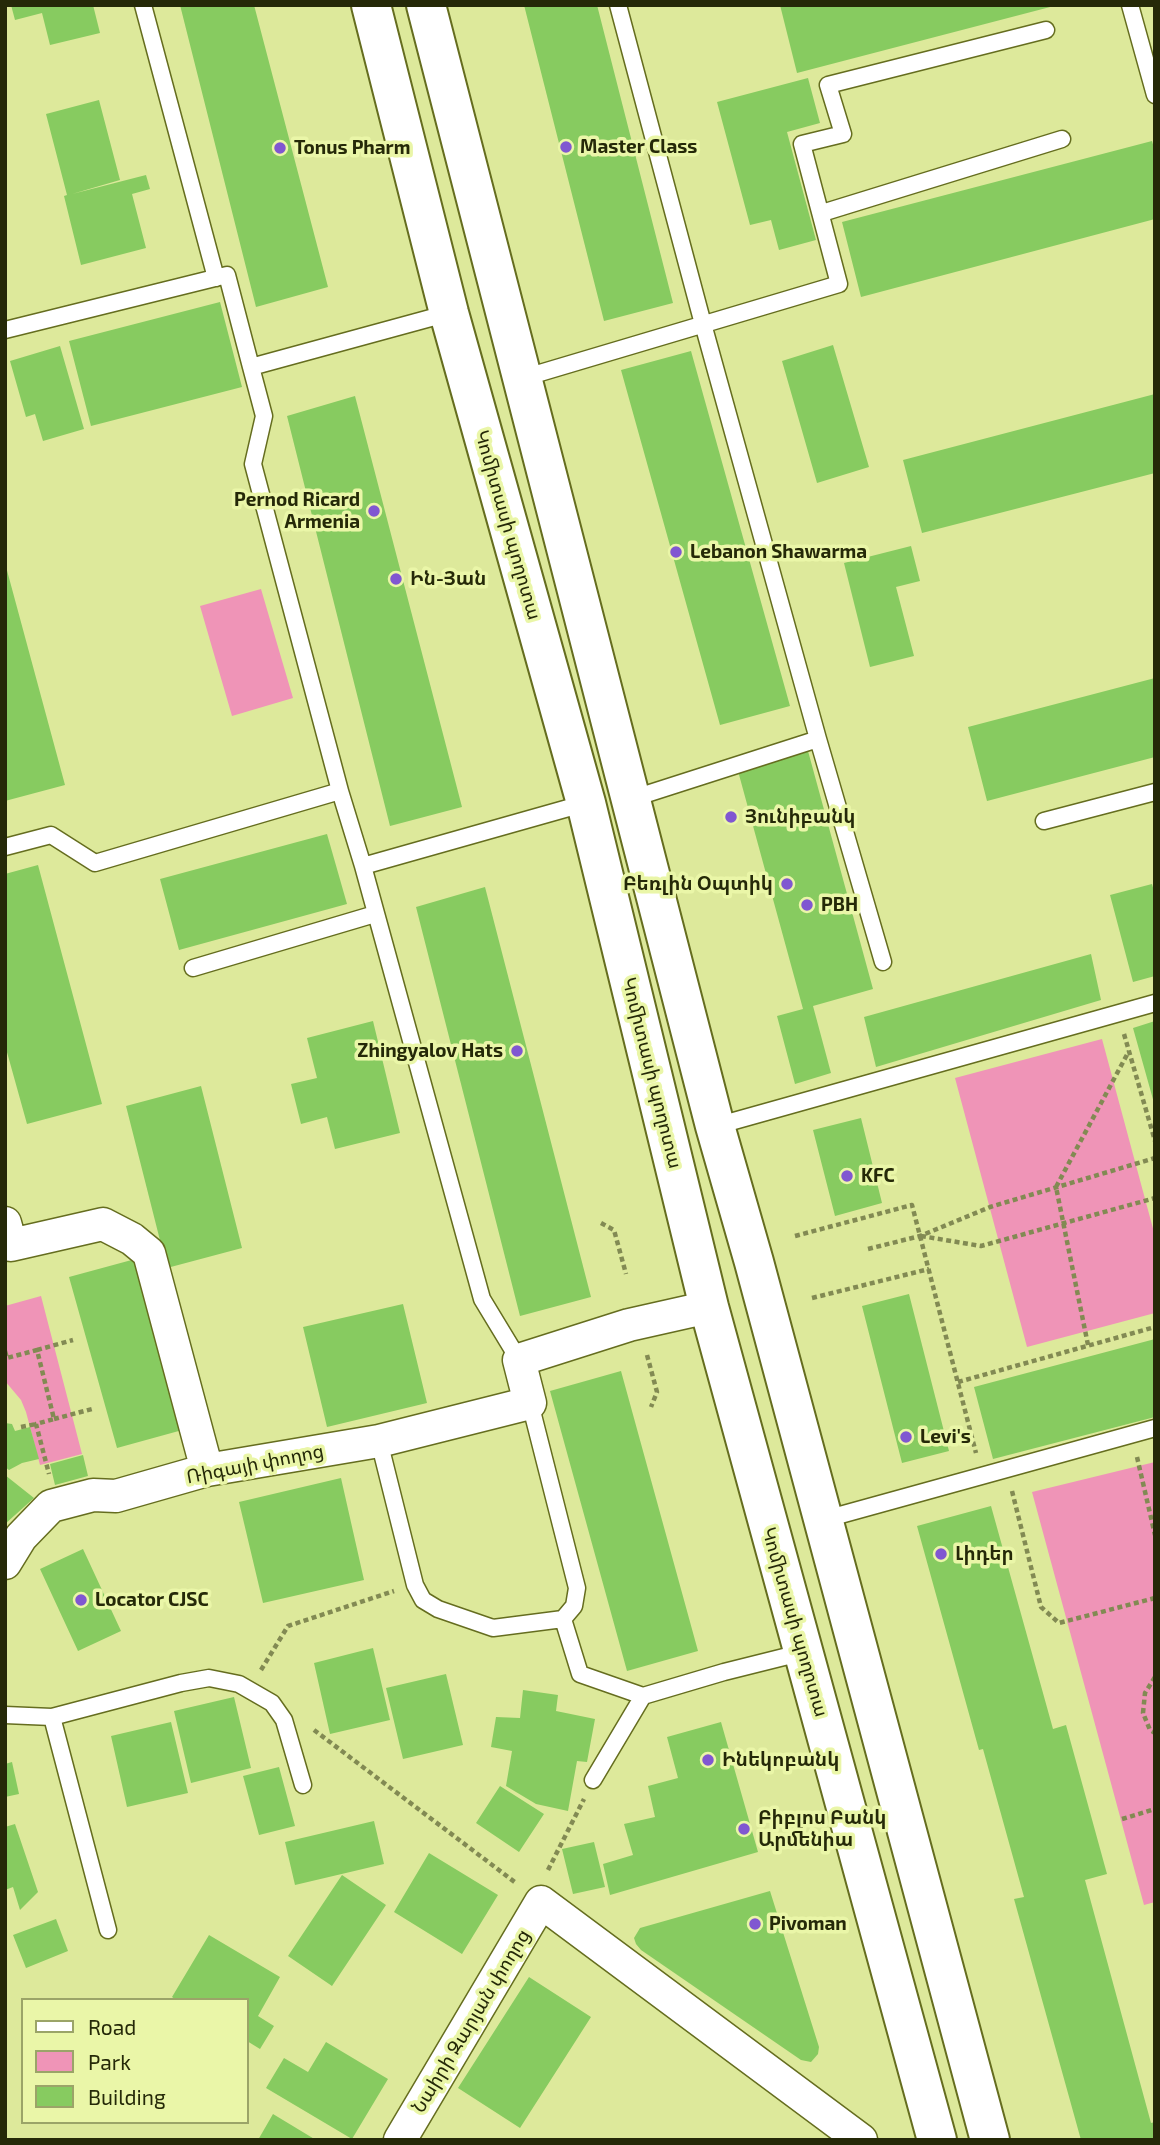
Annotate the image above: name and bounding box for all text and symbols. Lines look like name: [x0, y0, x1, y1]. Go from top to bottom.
place label: Master Class: [580, 136, 697, 158]
place label: Tonus Pharm: [294, 137, 410, 159]
marker: Master Class: [558, 139, 574, 155]
marker: Tonus Pharm: [272, 140, 288, 156]
street label: Կոմիտասի պողոտա: [470, 428, 546, 622]
place label: Pernod Ricard Armenia: [234, 489, 360, 533]
marker: Pernod Ricard Armenia: [366, 503, 382, 519]
place label: Lebanon Shawarma: [690, 541, 867, 563]
marker: Lebanon Shawarma: [668, 544, 684, 560]
place label: Ին-Յան: [410, 568, 486, 590]
marker: Ին-Յան: [388, 571, 404, 587]
place label: Յունիբանկ: [745, 806, 856, 828]
marker: Յունիբանկ: [723, 809, 739, 825]
place label: Բեռլին Օպտիկ: [623, 873, 773, 895]
marker: Բեռլին Օպտիկ: [779, 876, 795, 892]
place label: PBH: [821, 894, 858, 916]
marker: PBH: [799, 897, 815, 913]
street label: Կոմիտասի պողոտա: [617, 975, 687, 1171]
place label: Zhingyalov Hats: [357, 1040, 503, 1062]
marker: Zhingyalov Hats: [509, 1043, 525, 1059]
place label: KFC: [861, 1165, 895, 1187]
marker: KFC: [839, 1168, 855, 1184]
place label: Levi's: [920, 1426, 971, 1448]
marker: Levi's: [898, 1429, 914, 1445]
street label: Ռիգայի փողոց: [184, 1439, 326, 1489]
street label: Կոմիտասի պողոտա: [757, 1525, 833, 1719]
place label: Լիդեր: [955, 1543, 1014, 1565]
marker: Լիդեր: [933, 1546, 949, 1562]
place label: Locator CJSC: [95, 1589, 209, 1611]
marker: Locator CJSC: [73, 1592, 89, 1608]
place label: Ինեկոբանկ: [722, 1749, 839, 1771]
marker: Ինեկոբանկ: [700, 1752, 716, 1768]
place label: Բիբլոս Բանկ Արմենիա: [758, 1807, 887, 1851]
marker: Բիբլոս Բանկ Արմենիա: [736, 1821, 752, 1837]
place label: Pivoman: [769, 1913, 847, 1935]
marker: Pivoman: [747, 1916, 763, 1932]
street label: Նաիրի Զարյան փողոց: [407, 1925, 535, 2117]
legend: [21, 1998, 248, 2124]
text: Road: [88, 2014, 136, 2039]
text: Park: [88, 2049, 131, 2074]
text: Building: [88, 2084, 166, 2109]

